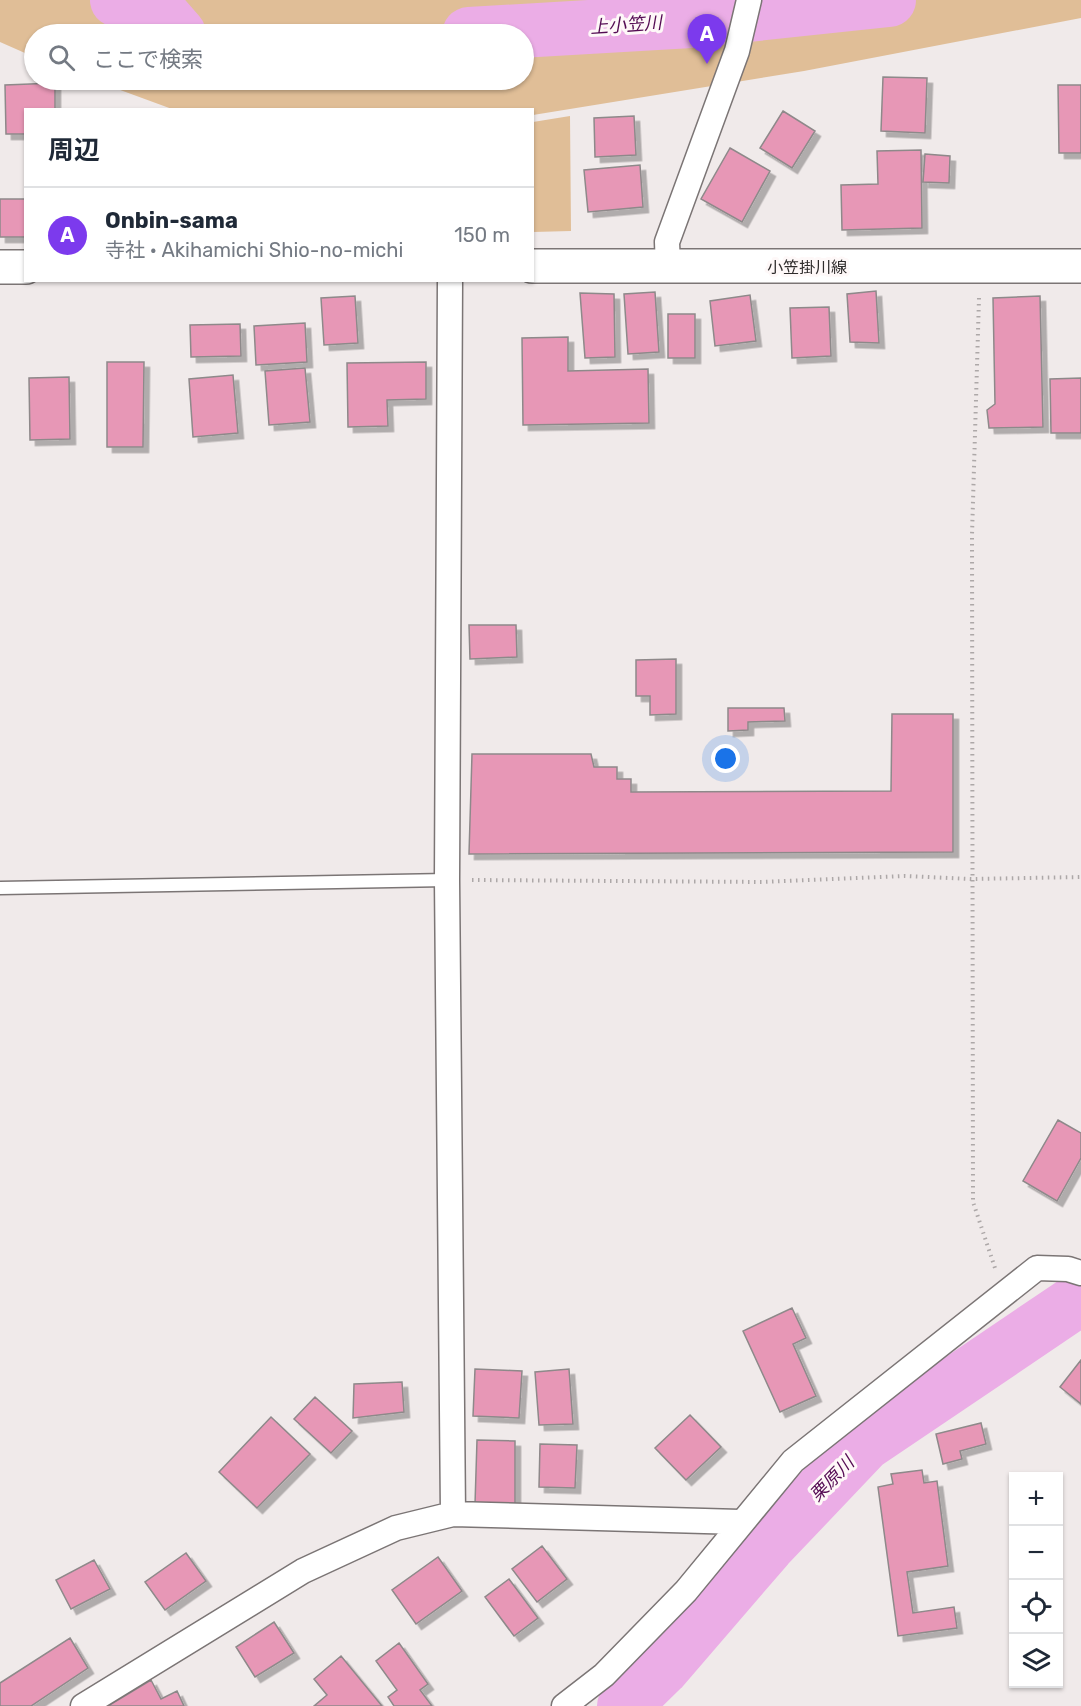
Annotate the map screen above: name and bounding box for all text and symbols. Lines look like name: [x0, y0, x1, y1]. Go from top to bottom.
water label: 上小笠川: [589, 11, 665, 38]
pin: A: [688, 14, 726, 64]
search box: [24, 24, 534, 90]
icon: search: [45, 41, 78, 74]
text: ここで検索: [93, 46, 203, 73]
text: 周辺: [48, 135, 100, 166]
text: Onbin-sama: [105, 207, 238, 234]
text: A: [60, 223, 75, 247]
text: 150 m: [454, 223, 510, 247]
text: 寺社 · Akihamichi Shio-no-michi: [105, 238, 403, 262]
street label: 小笠掛川線: [767, 258, 847, 277]
your location: [711, 744, 740, 773]
water label: 栗原川: [805, 1450, 860, 1506]
map controls: [1009, 1472, 1063, 1688]
button: +: [1009, 1472, 1063, 1526]
button: −: [1009, 1526, 1063, 1580]
button: locate: [1009, 1580, 1063, 1634]
button: layers: [1009, 1634, 1063, 1688]

